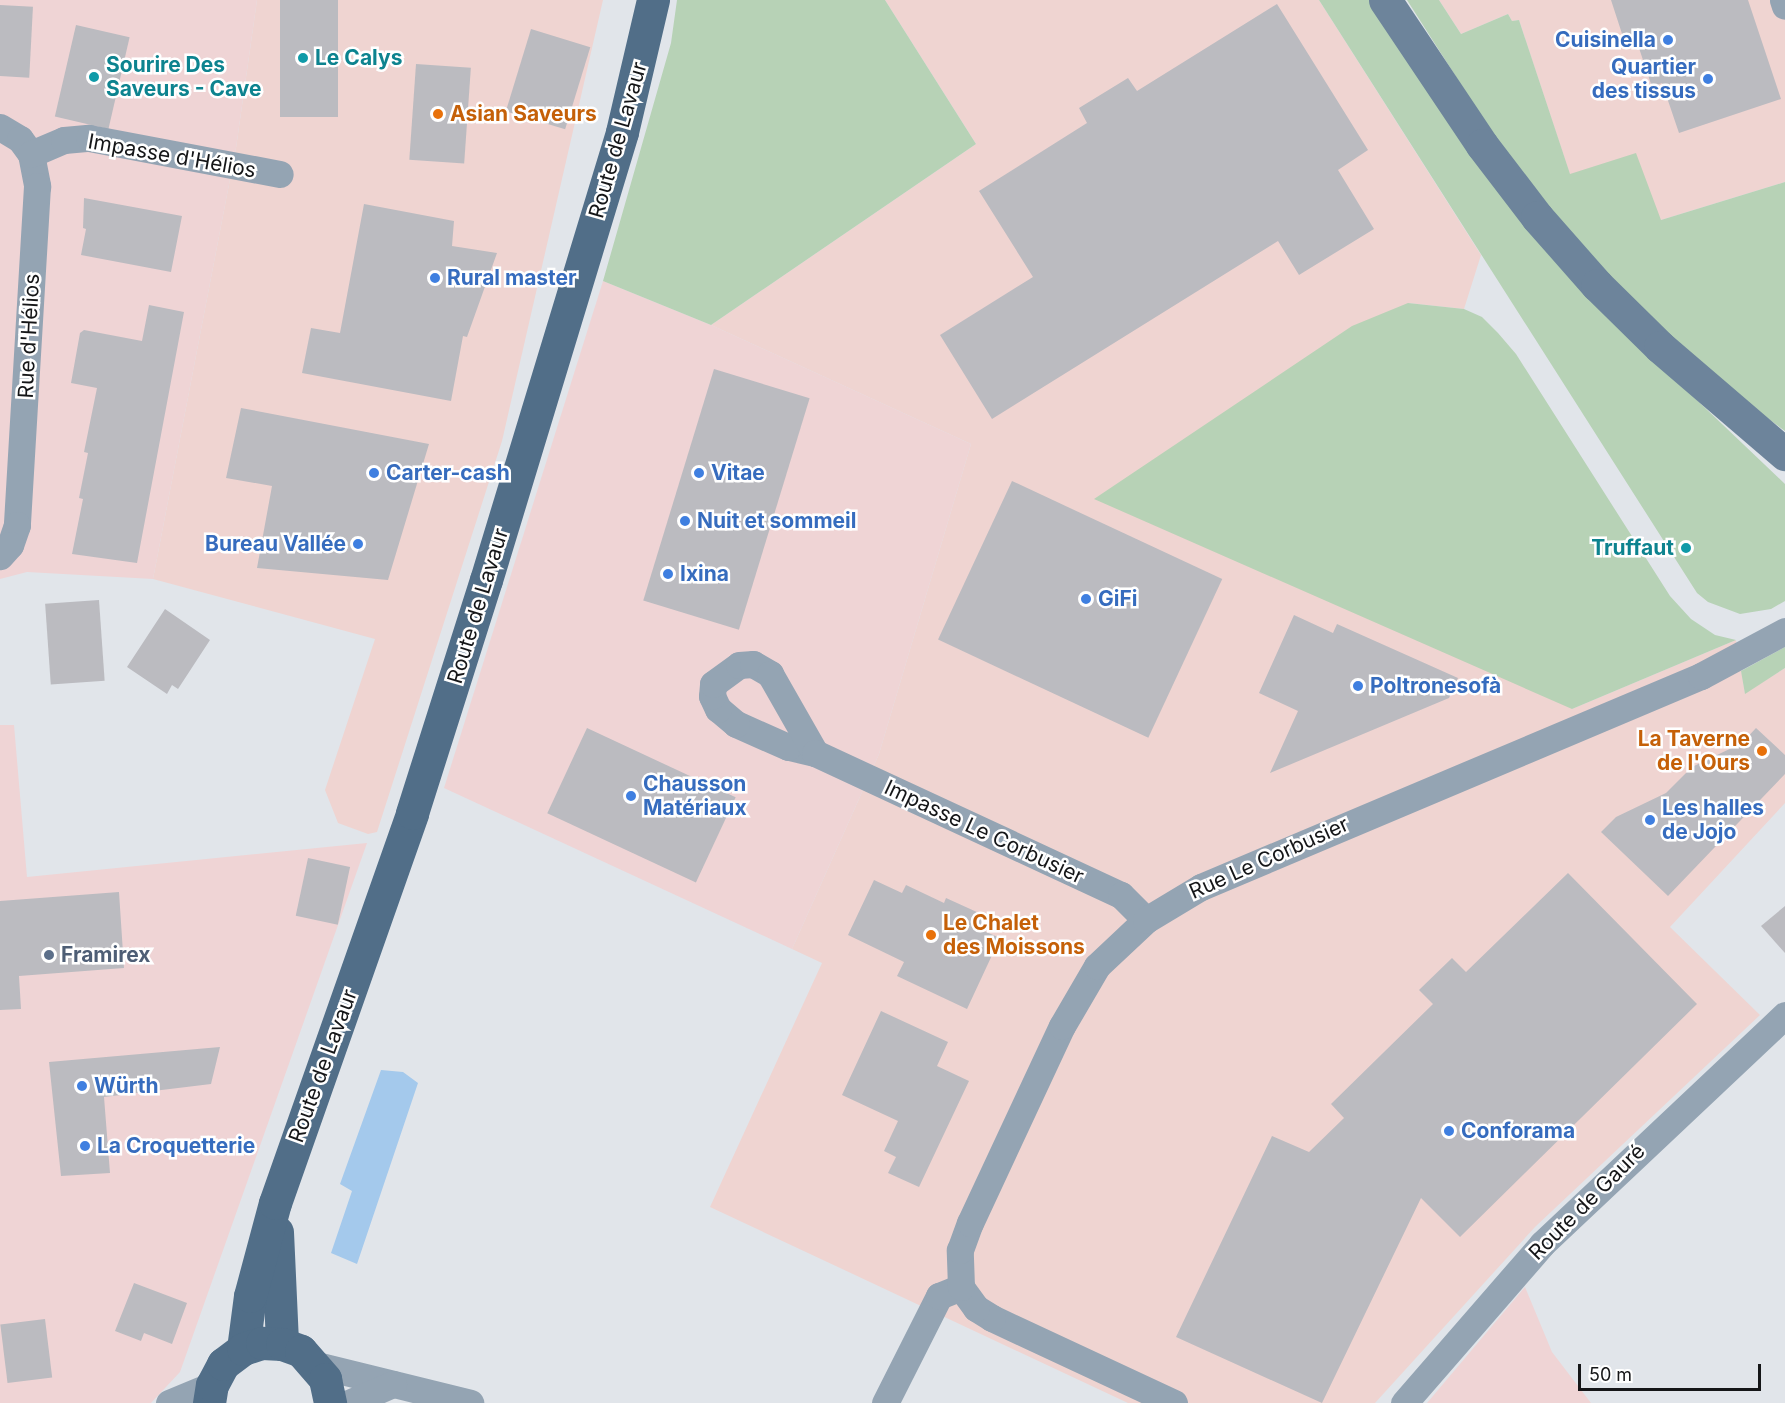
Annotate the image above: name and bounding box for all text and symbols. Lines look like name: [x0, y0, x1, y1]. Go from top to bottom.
place label: Cuisinella: [1555, 27, 1656, 53]
marker: Cuisinella: [1661, 33, 1675, 47]
place label: Le Calys: [315, 45, 402, 71]
marker: Le Calys: [296, 51, 310, 65]
place label: Sourire Des Saveurs - Cave: [106, 52, 262, 102]
place label: Quartier des tissus: [1592, 54, 1696, 104]
street label: Route de Lavaur: [584, 59, 652, 221]
marker: Sourire Des Saveurs - Cave: [87, 70, 101, 84]
marker: Quartier des tissus: [1701, 72, 1715, 86]
place label: Asian Saveurs: [450, 101, 597, 127]
marker: Asian Saveurs: [431, 107, 445, 121]
street label: Impasse d'Hélios: [86, 129, 258, 183]
place label: Rural master: [447, 265, 577, 291]
marker: Rural master: [428, 271, 442, 285]
street label: Rue d'Hélios: [13, 273, 45, 399]
place label: Carter-cash: [386, 460, 510, 486]
place label: Vitae: [711, 460, 765, 486]
marker: Carter-cash: [367, 466, 381, 480]
marker: Vitae: [692, 466, 706, 480]
place label: Nuit et sommeil: [697, 508, 856, 534]
marker: Nuit et sommeil: [678, 514, 692, 528]
street label: Route de Lavaur: [442, 525, 514, 687]
place label: Bureau Vallée: [205, 531, 346, 557]
place label: Truffaut: [1591, 535, 1674, 561]
marker: Bureau Vallée: [351, 537, 365, 551]
marker: Truffaut: [1679, 541, 1693, 555]
place label: Ixina: [680, 561, 729, 587]
marker: Ixina: [661, 567, 675, 581]
place label: GiFi: [1098, 586, 1137, 612]
marker: GiFi: [1079, 592, 1093, 606]
place label: Poltronesofà: [1370, 673, 1501, 699]
marker: Poltronesofà: [1351, 679, 1365, 693]
place label: La Taverne de l'Ours: [1638, 726, 1750, 776]
marker: La Taverne de l'Ours: [1755, 744, 1769, 758]
place label: Chausson Matériaux: [643, 771, 747, 821]
street label: Impasse Le Corbusier: [880, 775, 1088, 889]
marker: Chausson Matériaux: [624, 789, 638, 803]
place label: Les halles de Jojo: [1662, 795, 1764, 845]
street label: Rue Le Corbusier: [1185, 812, 1353, 904]
marker: Les halles de Jojo: [1643, 813, 1657, 827]
place label: Le Chalet des Moissons: [943, 910, 1085, 960]
marker: Le Chalet des Moissons: [924, 928, 938, 942]
place label: Framirex: [61, 942, 151, 968]
marker: Framirex: [42, 948, 56, 962]
street label: Route de Lavaur: [284, 986, 362, 1146]
place label: Würth: [94, 1073, 159, 1099]
marker: Würth: [75, 1079, 89, 1093]
place label: Conforama: [1461, 1118, 1575, 1144]
marker: Conforama: [1442, 1124, 1456, 1138]
place label: La Croquetterie: [97, 1133, 255, 1159]
marker: La Croquetterie: [78, 1139, 92, 1153]
street label: Route de Gauré: [1524, 1139, 1650, 1265]
scale bar: [1581, 1352, 1764, 1390]
text: 50 m: [1589, 1364, 1632, 1385]

